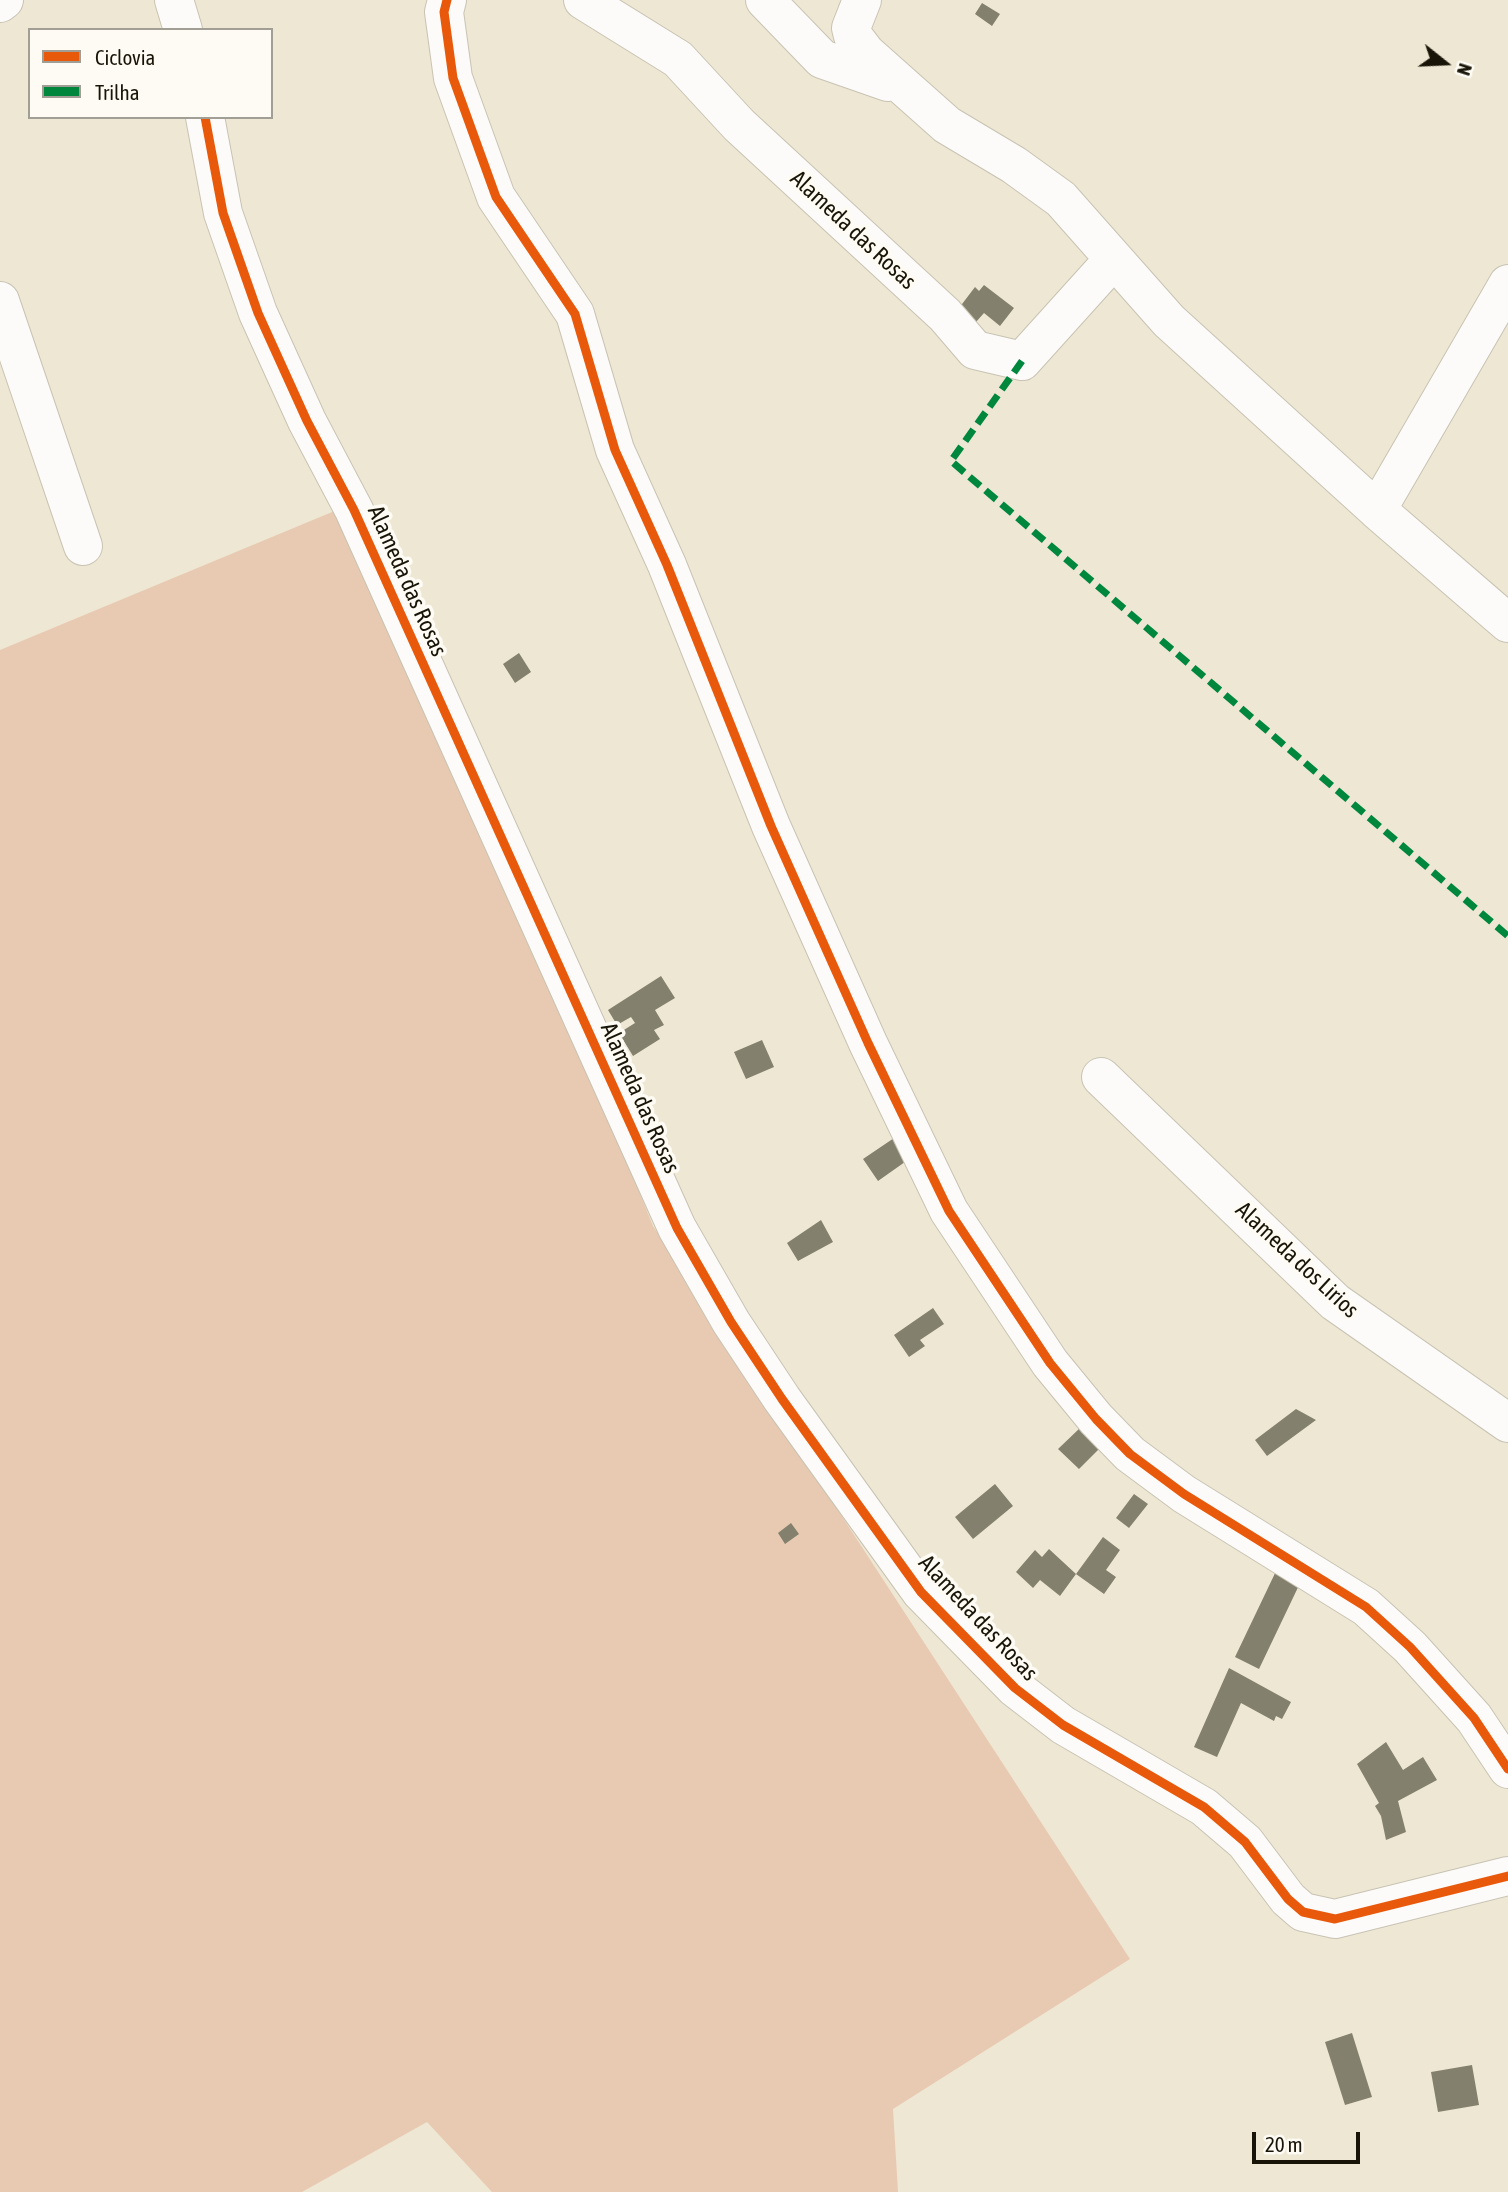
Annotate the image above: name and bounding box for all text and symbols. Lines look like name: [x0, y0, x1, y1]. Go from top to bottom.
legend: [28, 28, 273, 119]
north arrow: [1410, 28, 1480, 98]
text: Ciclovia: [95, 45, 155, 69]
text: N: [1453, 61, 1477, 78]
text: Trilha: [95, 80, 140, 104]
street label: Alameda das Rosas: [784, 165, 922, 295]
street label: Alameda das Rosas: [361, 501, 453, 661]
street label: Alameda das Rosas: [594, 1018, 686, 1178]
street label: Alameda dos Lirios: [1230, 1196, 1364, 1324]
street label: Alameda das Rosas: [913, 1549, 1043, 1687]
scale bar: [1256, 2118, 1364, 2162]
text: 20 m: [1265, 2132, 1303, 2156]

